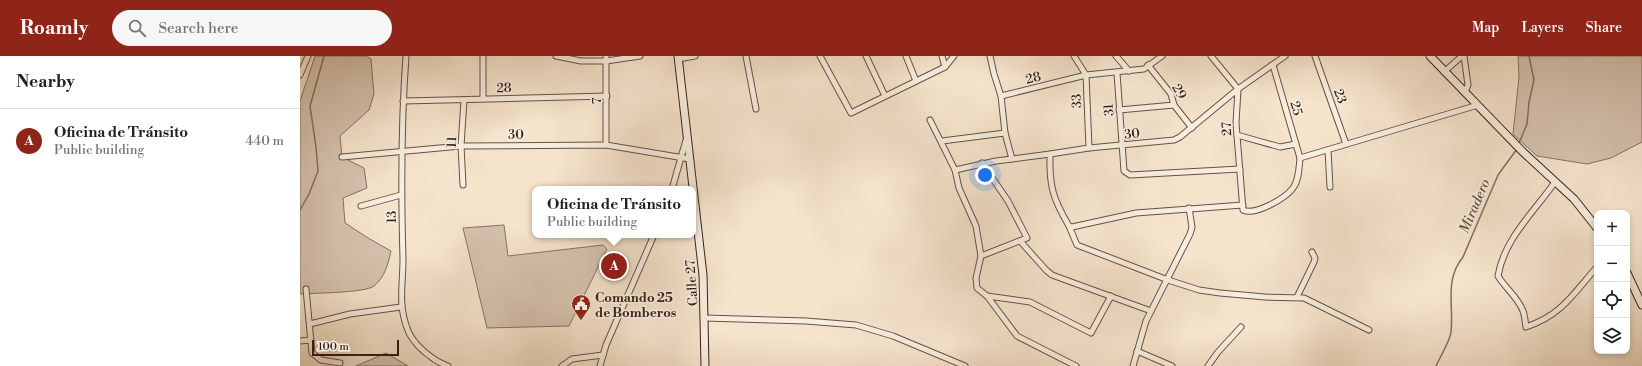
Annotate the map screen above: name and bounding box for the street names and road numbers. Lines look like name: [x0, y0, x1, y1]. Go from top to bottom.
street label: 28: [1024, 68, 1043, 88]
street label: 28: [496, 80, 512, 96]
street label: 29: [1168, 81, 1190, 102]
street label: 23: [1330, 87, 1350, 106]
street label: 33: [1069, 93, 1085, 109]
street label: 7: [589, 97, 605, 104]
street label: 25: [1286, 99, 1306, 117]
street label: 31: [1101, 103, 1117, 117]
street label: 27: [1219, 121, 1235, 136]
street label: 30: [1123, 125, 1141, 143]
street label: 30: [508, 127, 524, 143]
street label: 11: [444, 136, 460, 148]
street label: 13: [384, 210, 400, 224]
street label: Calle 27: [682, 259, 702, 307]

